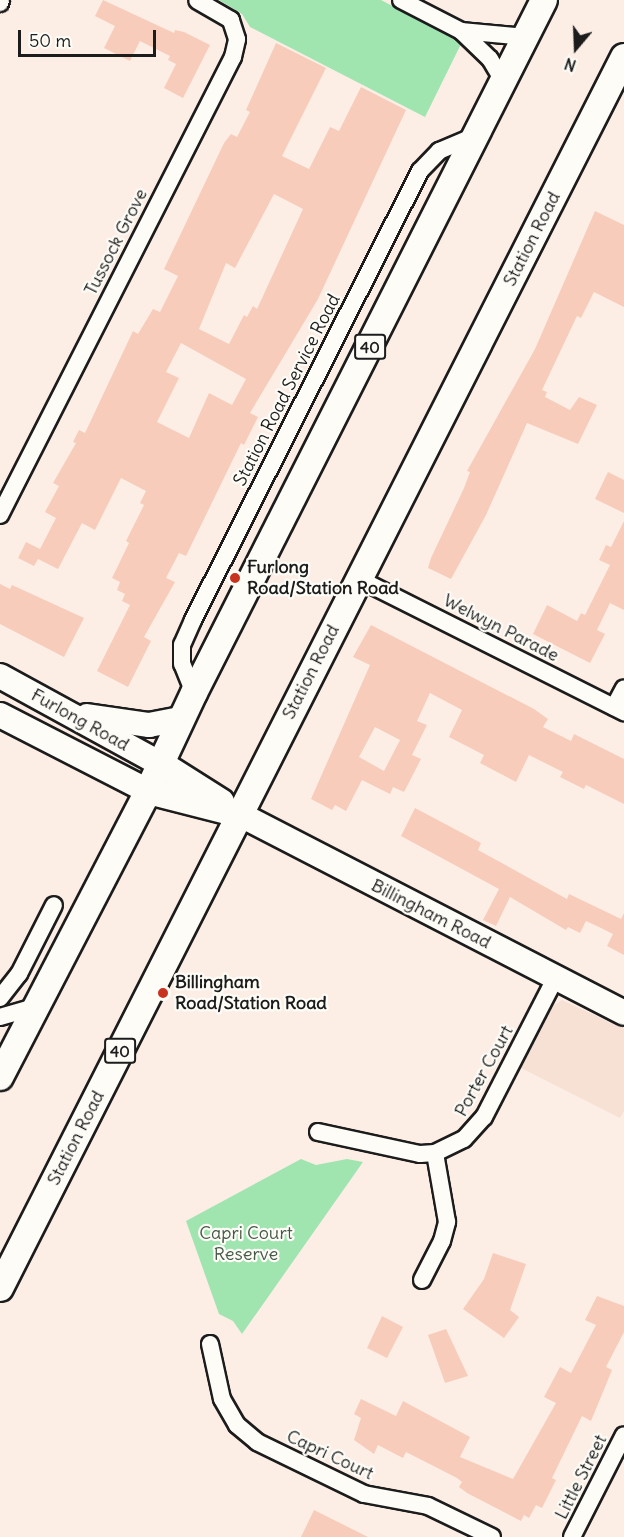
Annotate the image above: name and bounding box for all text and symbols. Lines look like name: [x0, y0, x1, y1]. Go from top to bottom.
scale bar: [21, 18, 159, 56]
north arrow: [546, 18, 606, 78]
text: 50 m: [29, 29, 71, 52]
text: N: [562, 54, 579, 76]
street label: Tussock Grove: [80, 185, 152, 299]
street label: Station Road: [499, 188, 565, 290]
street label: Station Road Service Road: [229, 291, 345, 489]
road number: 40: [354, 334, 386, 360]
place label: Furlong Road/Station Road: [247, 557, 399, 600]
marker: Furlong Road/Station Road: [228, 571, 242, 585]
street label: Welwyn Parade: [440, 590, 562, 666]
street label: Station Road: [278, 621, 344, 723]
street label: Furlong Road: [27, 684, 133, 756]
street label: Billingham Road: [368, 875, 494, 953]
place label: Billingham Road/Station Road: [175, 972, 327, 1014]
marker: Billingham Road/Station Road: [156, 986, 170, 1000]
street label: Porter Court: [450, 1022, 518, 1120]
road number: 40: [104, 1038, 136, 1064]
street label: Station Road: [43, 1087, 109, 1189]
park label: Capri Court Reserve: [199, 1223, 293, 1266]
street label: Capri Court: [283, 1425, 377, 1485]
street label: Little Street: [550, 1431, 612, 1523]

